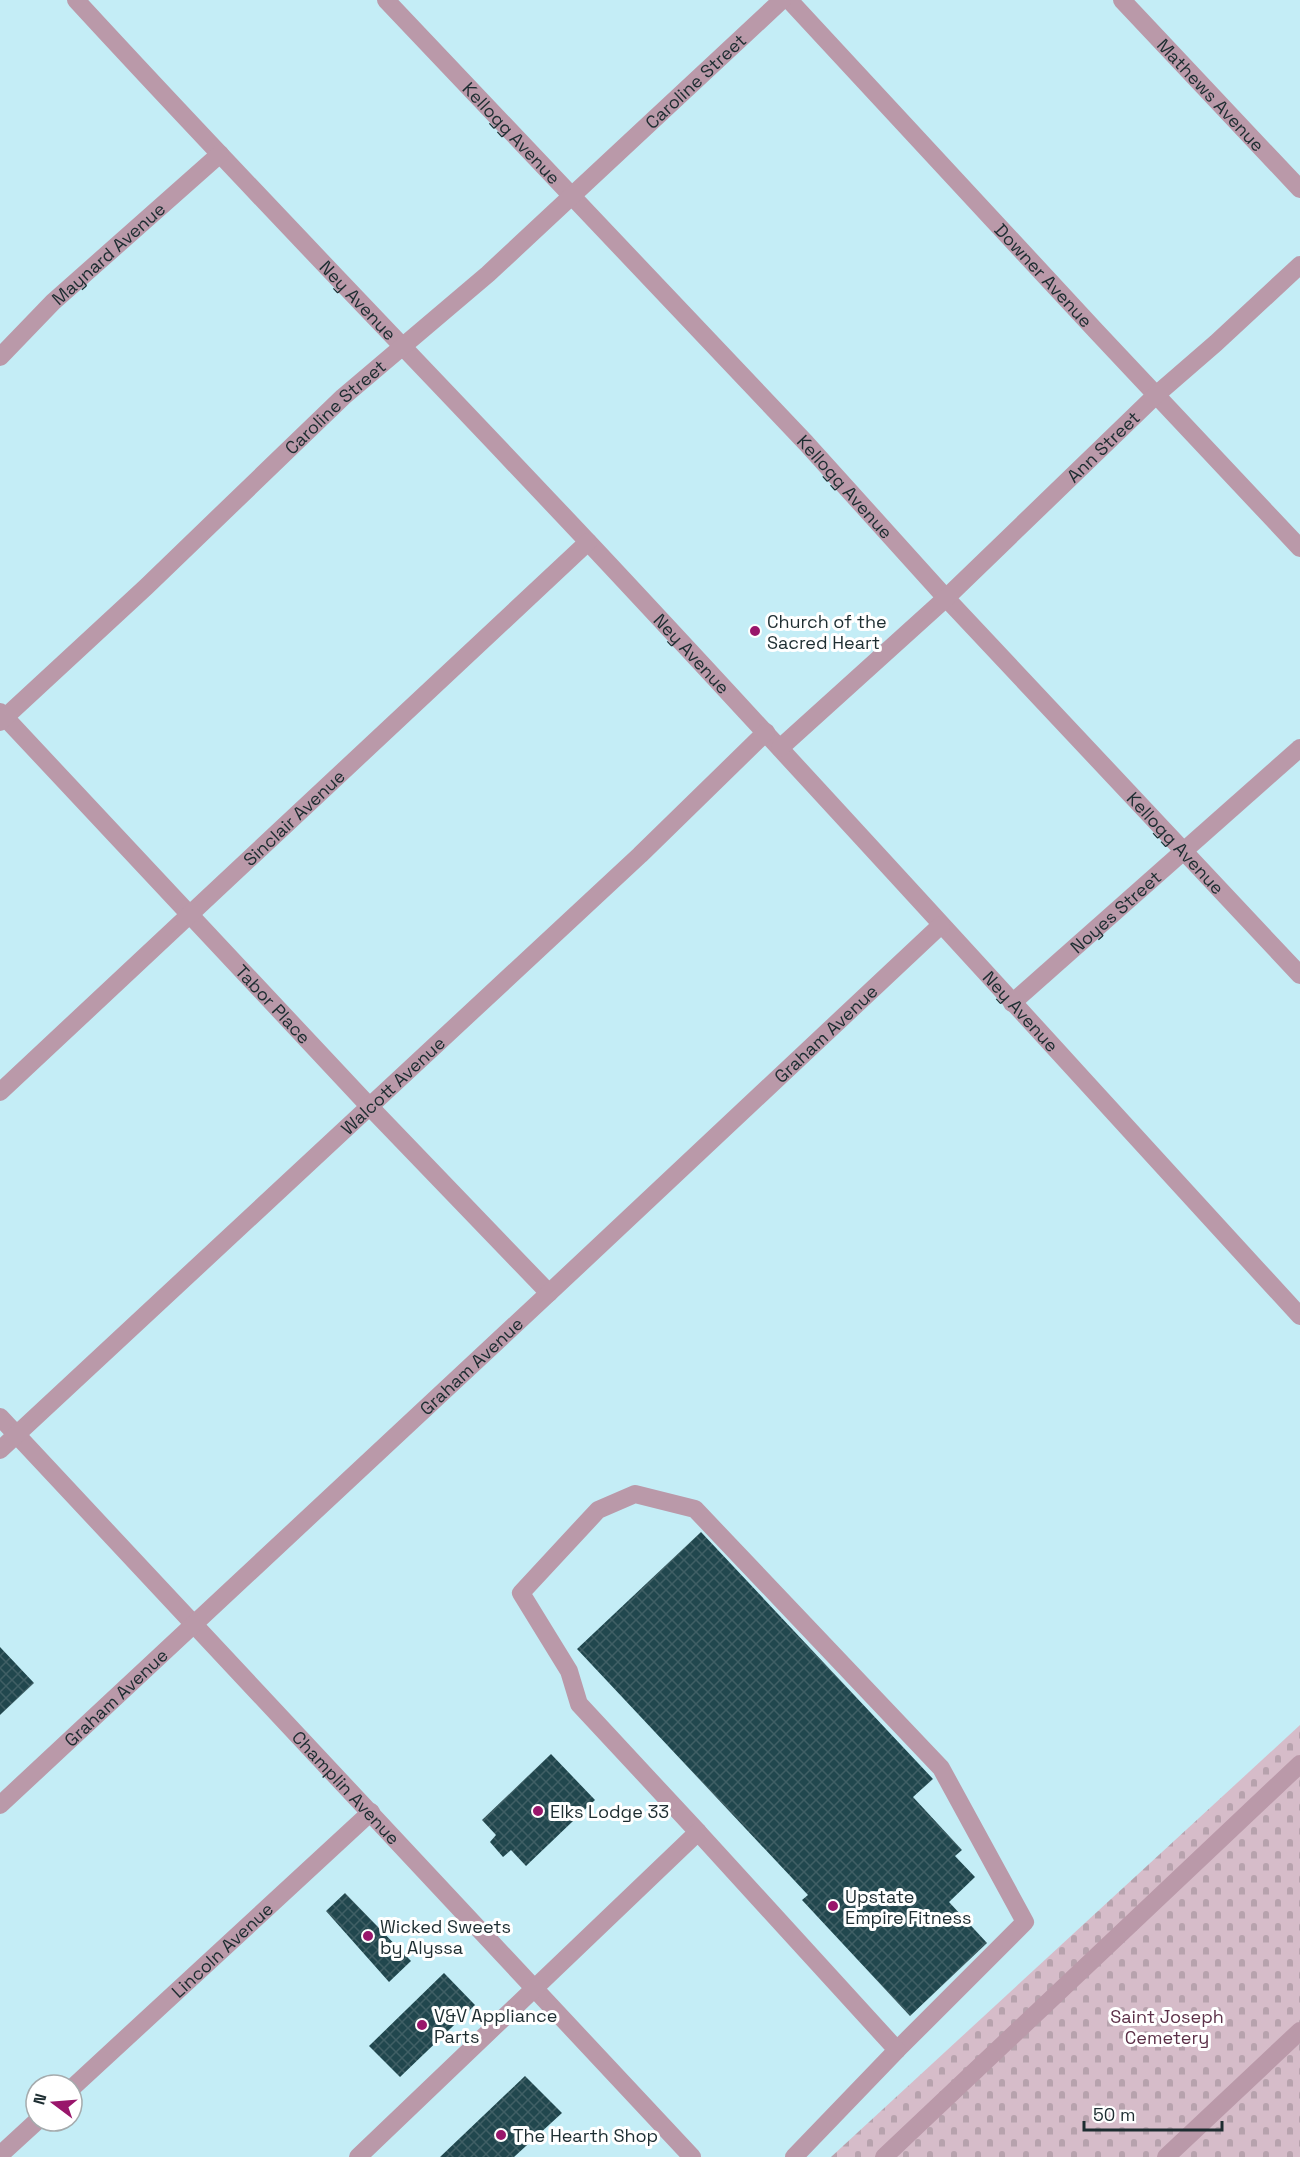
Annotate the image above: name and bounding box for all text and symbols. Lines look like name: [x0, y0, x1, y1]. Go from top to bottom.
street label: Caroline Street: [640, 28, 751, 133]
street label: Mathews Avenue: [1152, 33, 1270, 156]
street label: Kellogg Avenue: [458, 77, 566, 189]
street label: Maynard Avenue: [47, 197, 170, 310]
street label: Downer Avenue: [990, 218, 1098, 332]
street label: Ney Avenue: [315, 255, 402, 345]
street label: Caroline Street: [279, 354, 390, 459]
street label: Ann Street: [1061, 406, 1144, 487]
street label: Kellogg Avenue: [792, 430, 898, 543]
street label: Ney Avenue: [649, 608, 735, 698]
place label: Church of the Sacred Heart: [767, 610, 887, 654]
marker: Church of the Sacred Heart: [748, 624, 762, 638]
street label: Sinclair Avenue: [238, 764, 349, 871]
street label: Kellogg Avenue: [1122, 787, 1229, 899]
street label: Noyes Street: [1065, 865, 1166, 958]
street label: Tabor Place: [231, 959, 316, 1048]
street label: Ney Avenue: [978, 966, 1064, 1056]
street label: Graham Avenue: [769, 979, 882, 1088]
street label: Walcott Avenue: [336, 1031, 450, 1139]
street label: Graham Avenue: [414, 1312, 528, 1420]
street label: Graham Avenue: [59, 1643, 172, 1751]
street label: Champlin Avenue: [287, 1725, 405, 1849]
place label: Elks Lodge 33: [550, 1800, 669, 1823]
marker: Elks Lodge 33: [531, 1804, 545, 1818]
place label: Upstate Empire Fitness: [845, 1885, 971, 1929]
street label: Lincoln Avenue: [166, 1897, 278, 2002]
marker: Upstate Empire Fitness: [826, 1899, 840, 1913]
place label: Wicked Sweets by Alyssa: [380, 1915, 511, 1959]
marker: Wicked Sweets by Alyssa: [361, 1929, 375, 1943]
place label: V&V Appliance Parts: [434, 2004, 557, 2048]
park label: Saint Joseph Cemetery: [1110, 2005, 1224, 2049]
marker: V&V Appliance Parts: [415, 2018, 429, 2032]
north arrow: [24, 2073, 84, 2133]
text: N: [28, 2091, 52, 2107]
scale bar: [1084, 2094, 1222, 2132]
text: 50 m: [1093, 2103, 1135, 2126]
place label: The Hearth Shop: [513, 2124, 658, 2147]
marker: The Hearth Shop: [494, 2128, 508, 2142]

